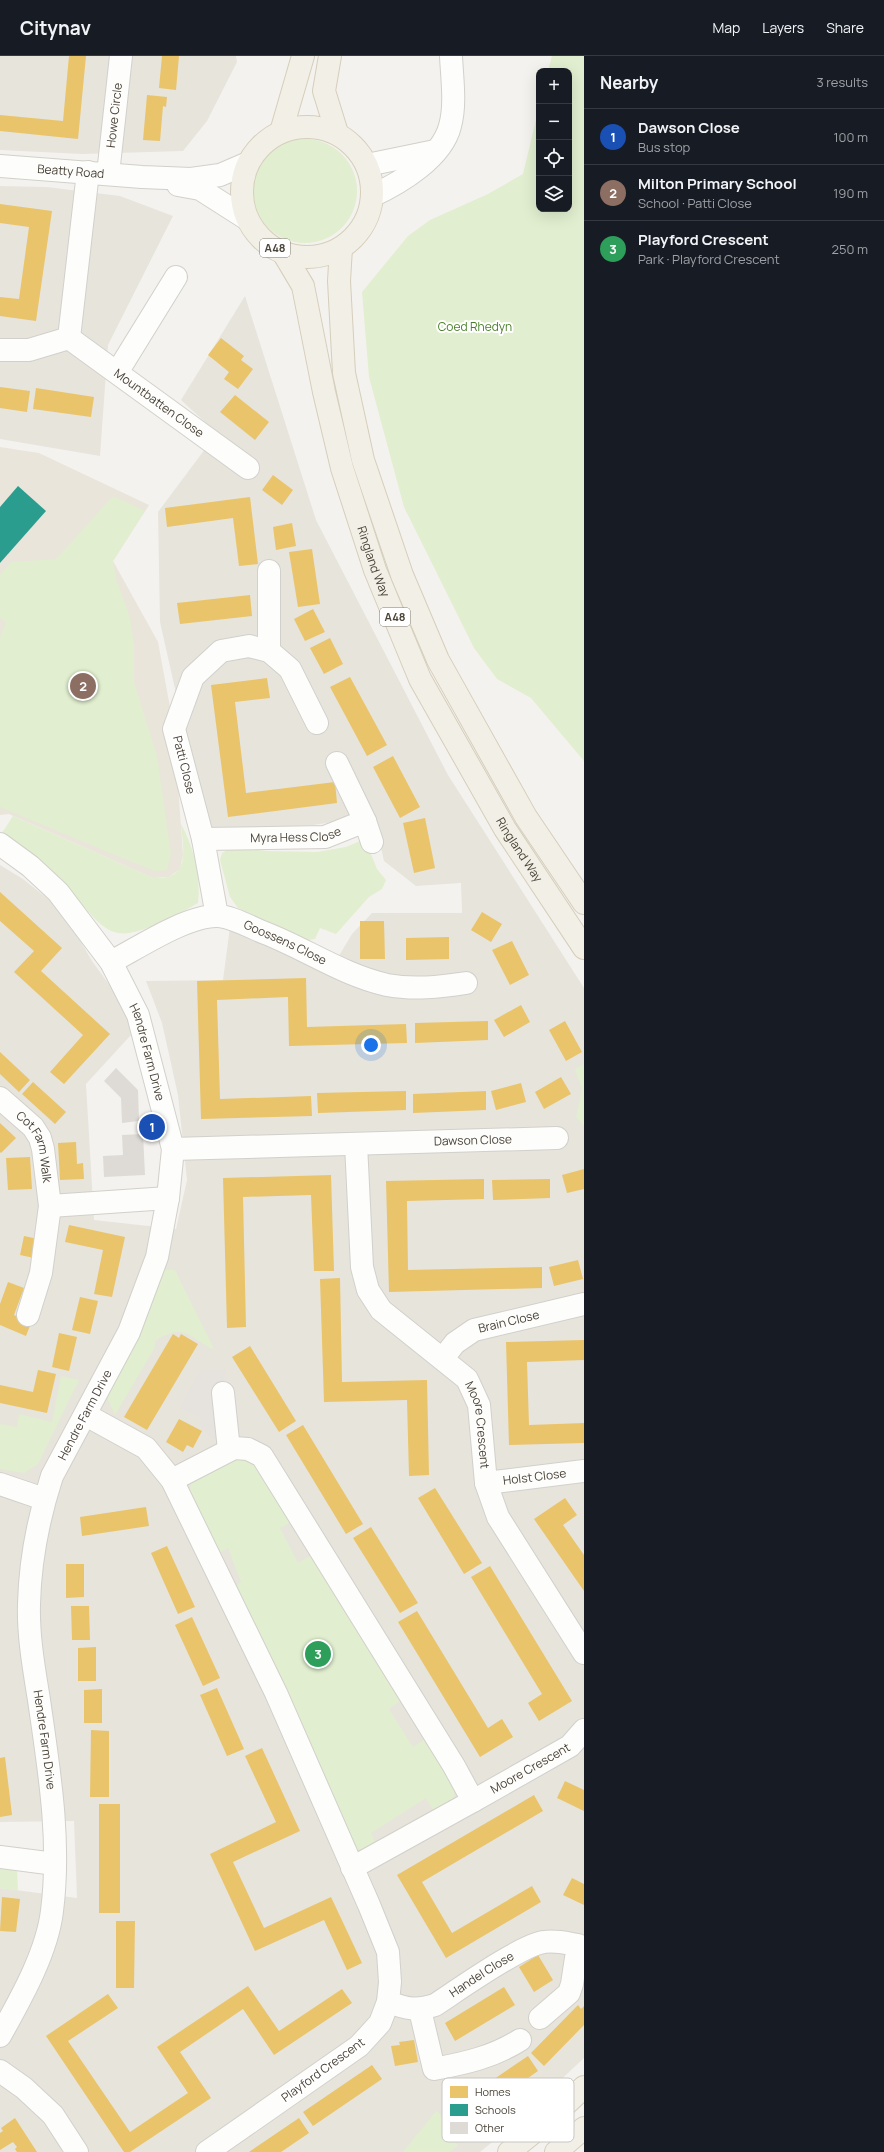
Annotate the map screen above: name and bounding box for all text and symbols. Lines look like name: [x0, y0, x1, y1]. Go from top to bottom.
text: Citynav: [20, 15, 91, 41]
text: Map: [712, 18, 740, 37]
text: Layers: [762, 18, 804, 37]
text: Share: [826, 18, 864, 37]
map controls: [536, 68, 572, 212]
button: +: [536, 68, 572, 104]
text: Nearby: [600, 71, 658, 94]
text: 3 results: [816, 73, 868, 91]
street label: Howe Circle: [102, 82, 126, 149]
button: −: [536, 104, 572, 140]
text: Dawson Close: [638, 117, 740, 138]
text: 1: [610, 128, 616, 146]
text: 100 m: [833, 128, 868, 146]
text: Bus stop: [638, 138, 690, 156]
button: locate: [536, 140, 572, 176]
street label: Beatty Road: [37, 160, 105, 182]
text: Milton Primary School: [638, 173, 797, 194]
button: layers: [536, 176, 572, 212]
text: 2: [609, 184, 617, 202]
text: 190 m: [833, 184, 868, 202]
text: School · Patti Close: [638, 194, 752, 212]
text: Playford Crescent: [638, 229, 769, 250]
road number: A48: [260, 239, 290, 257]
text: 3: [609, 240, 617, 258]
text: 250 m: [832, 240, 868, 258]
text: Park · Playford Crescent: [638, 250, 780, 268]
park label: Coed Rhedyn: [438, 318, 512, 335]
street label: Mountbatten Close: [111, 364, 207, 441]
street label: Ringland Way: [353, 524, 394, 600]
road number: A48: [380, 608, 410, 626]
pin: 2: [70, 671, 96, 701]
street label: Patti Close: [169, 734, 200, 796]
street label: Ringland Way: [492, 814, 547, 886]
street label: Myra Hess Close: [250, 822, 344, 846]
street label: Goossens Close: [241, 916, 330, 969]
street label: Hendre Farm Drive: [125, 1000, 169, 1103]
your location: [361, 1035, 381, 1055]
street label: Cot Farm Walk: [13, 1107, 56, 1185]
pin: 1: [139, 1112, 165, 1142]
street label: Dawson Close: [434, 1130, 512, 1150]
street label: Brain Close: [476, 1306, 541, 1337]
street label: Hendre Farm Drive: [54, 1366, 116, 1463]
street label: Moore Crescent: [461, 1378, 494, 1470]
street label: Holst Close: [502, 1464, 567, 1489]
pin: 3: [305, 1639, 331, 1669]
street label: Hendre Farm Drive: [29, 1689, 60, 1790]
street label: Moore Crescent: [487, 1738, 573, 1797]
street label: Handel Close: [446, 1947, 517, 2001]
street label: Playford Crescent: [278, 2033, 368, 2106]
legend: [442, 2078, 574, 2142]
text: Homes: [475, 2084, 511, 2099]
text: Schools: [475, 2102, 516, 2117]
text: Other: [475, 2120, 504, 2135]

